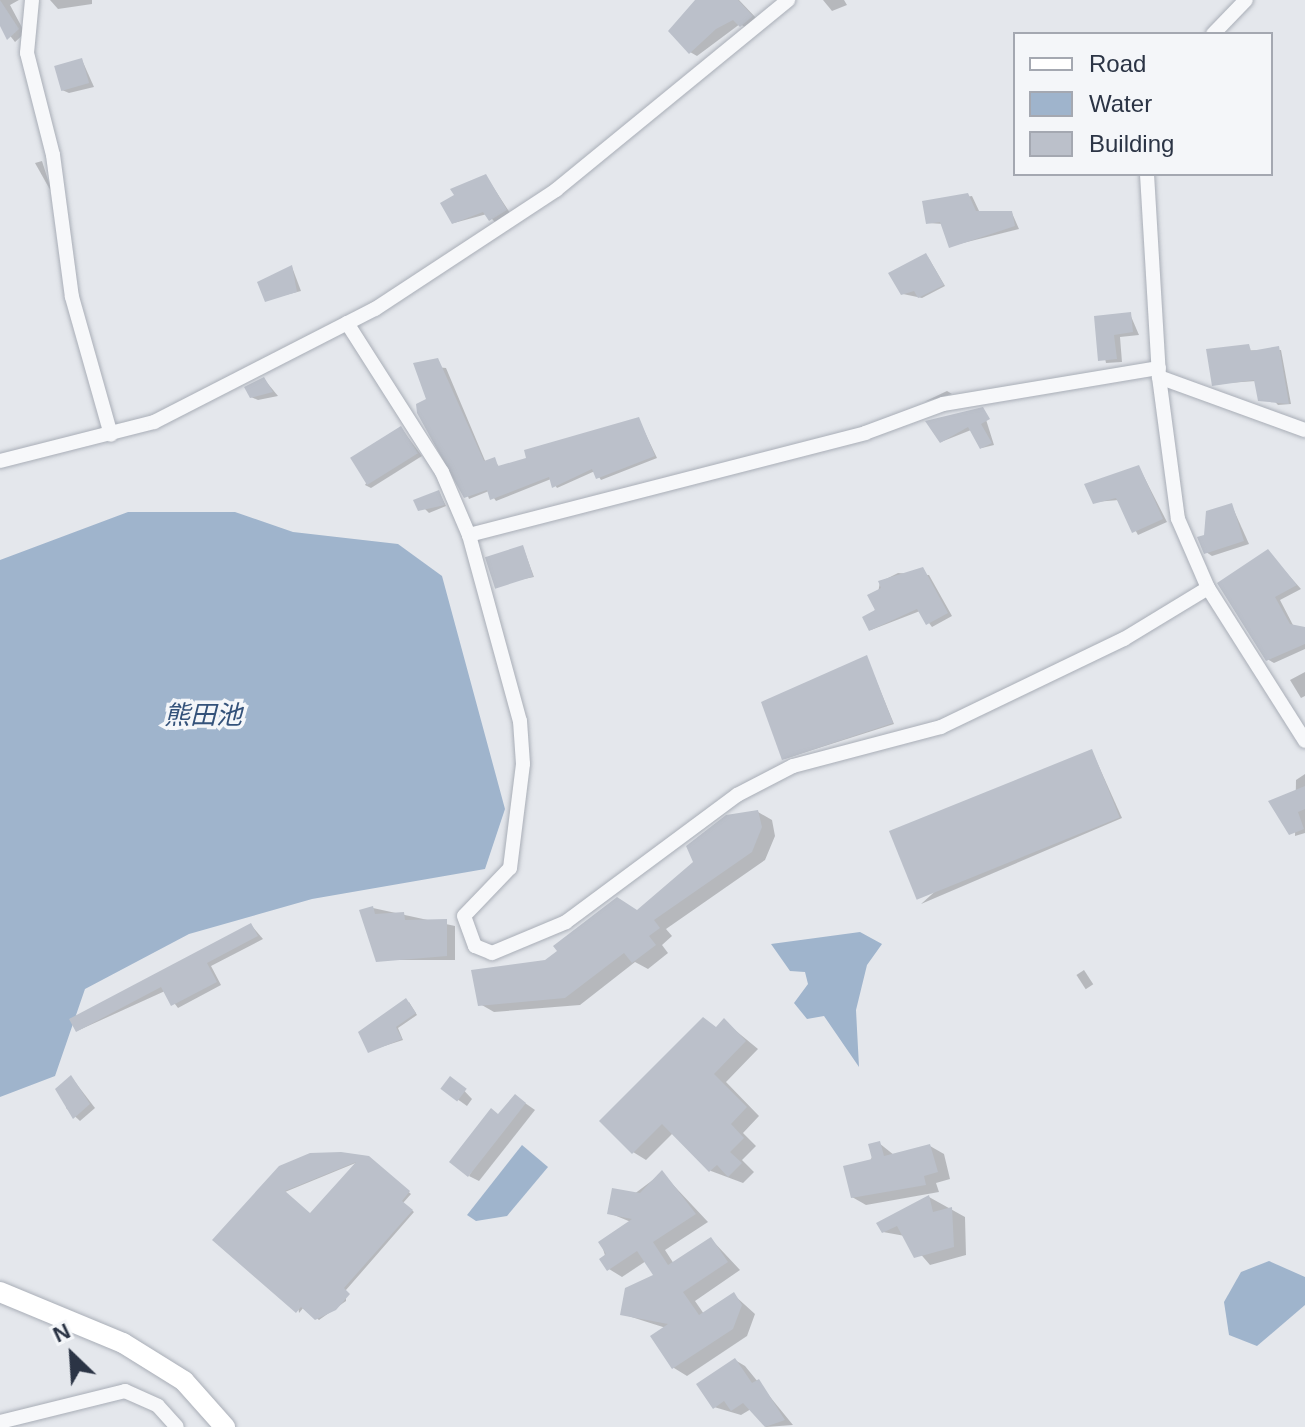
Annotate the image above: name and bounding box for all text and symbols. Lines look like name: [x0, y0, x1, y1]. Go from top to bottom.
legend: [1013, 32, 1273, 176]
text: Road: [1089, 50, 1146, 77]
text: Water: [1089, 90, 1152, 117]
text: Building: [1089, 130, 1174, 157]
water label: 熊田池: [164, 700, 242, 732]
north arrow: [32, 1315, 112, 1395]
text: N: [49, 1318, 74, 1347]

